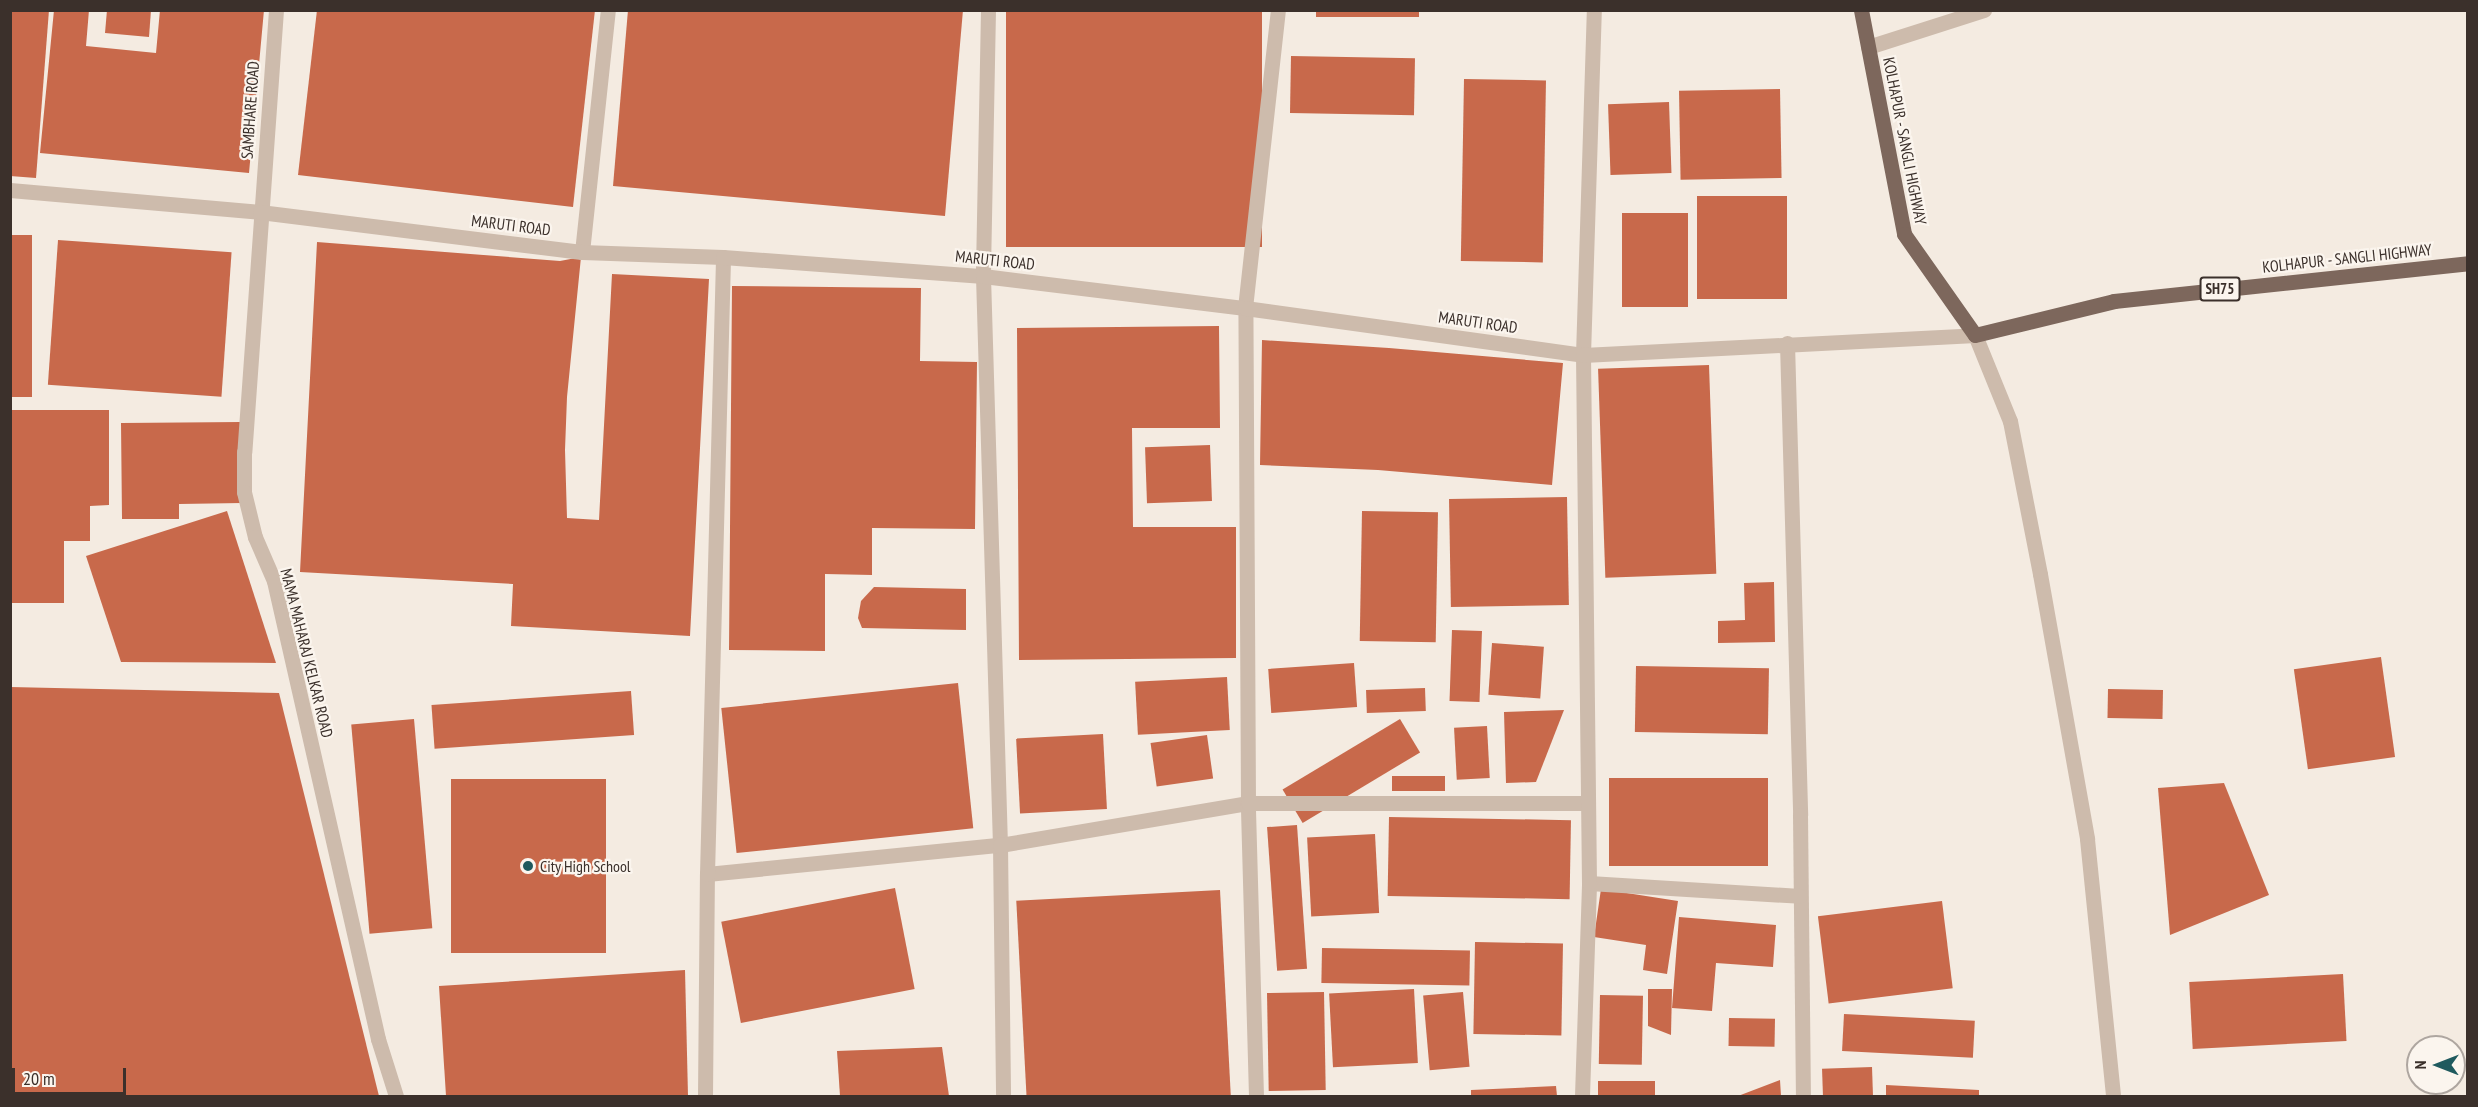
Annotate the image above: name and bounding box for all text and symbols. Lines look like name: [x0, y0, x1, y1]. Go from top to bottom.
street label: KOLHAPUR - SANGLI HIGHWAY: [1879, 55, 1931, 227]
street label: SAMBHARE ROAD: [237, 61, 263, 159]
street label: MARUTI ROAD: [470, 211, 552, 239]
street label: KOLHAPUR - SANGLI HIGHWAY: [2261, 239, 2433, 277]
street label: MARUTI ROAD: [954, 246, 1036, 274]
road number: SH75: [2199, 277, 2241, 301]
street label: MARUTI ROAD: [1437, 307, 1519, 337]
street label: MAMA MAHARAJ KELKAR ROAD: [277, 566, 337, 740]
place label: City High School: [540, 856, 631, 876]
marker: City High School: [521, 859, 535, 873]
north arrow: [2406, 1035, 2466, 1095]
scale bar: [15, 1056, 129, 1094]
text: N: [2410, 1061, 2430, 1069]
text: 20 m: [23, 1067, 55, 1090]

